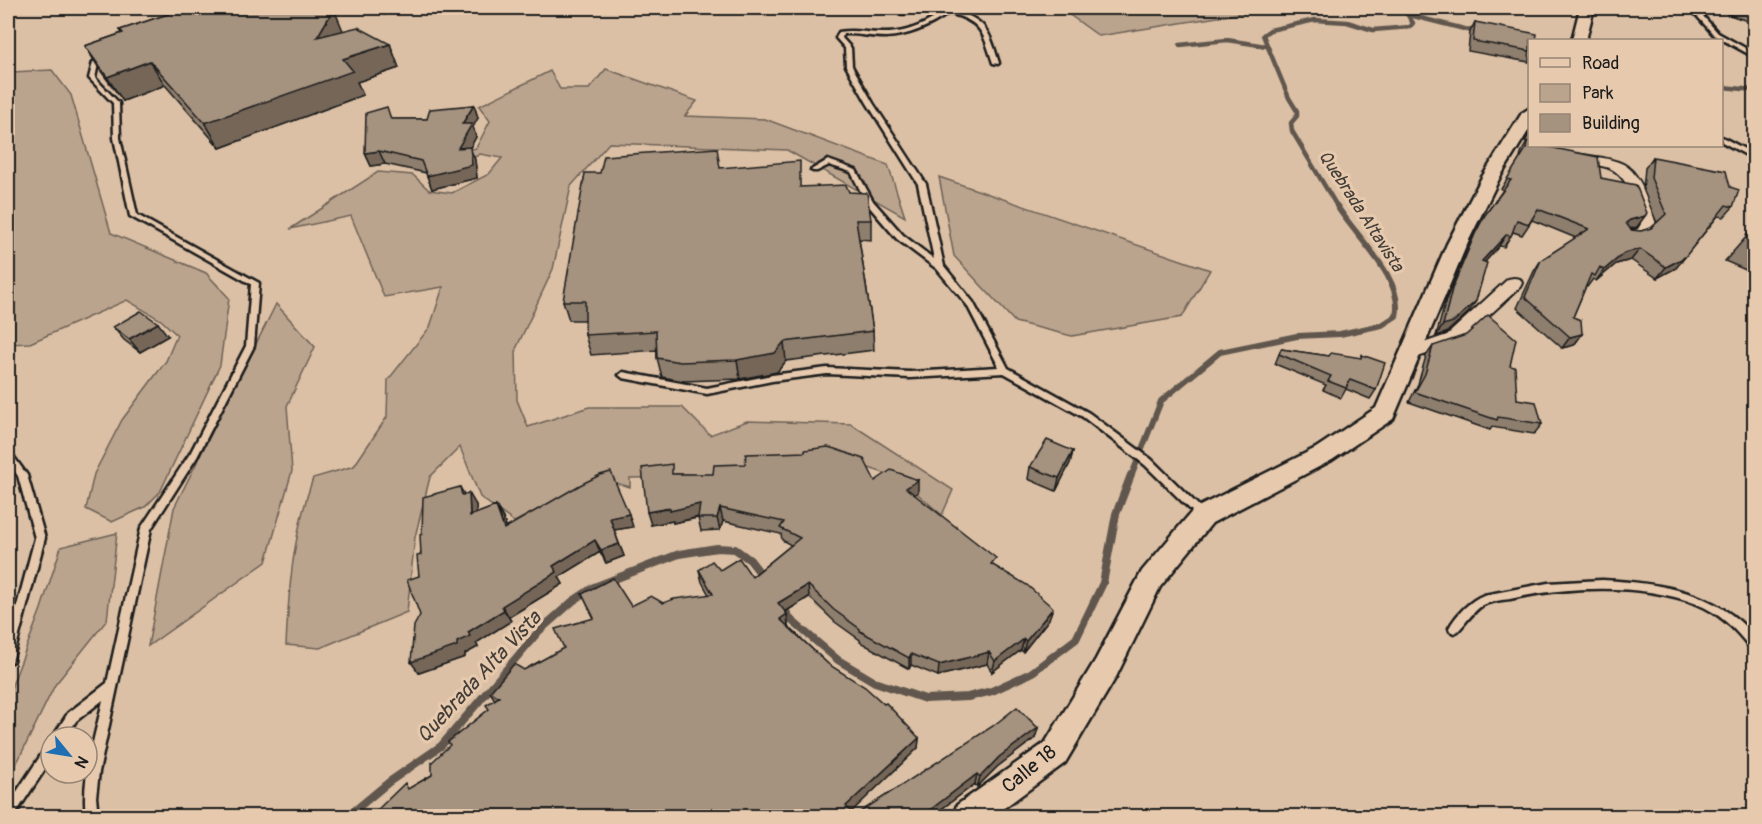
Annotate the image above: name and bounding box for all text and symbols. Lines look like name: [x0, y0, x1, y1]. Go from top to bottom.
legend: [1528, 39, 1723, 147]
text: Road: [1582, 52, 1619, 75]
text: Park: [1582, 82, 1614, 105]
text: Building: [1582, 112, 1640, 135]
water label: Quebrada Altavista: [1313, 146, 1410, 277]
water label: Quebrada Alta Vista: [411, 604, 548, 749]
north arrow: [39, 725, 99, 785]
street label: Calle 18: [997, 739, 1061, 799]
text: N: [70, 752, 92, 772]

